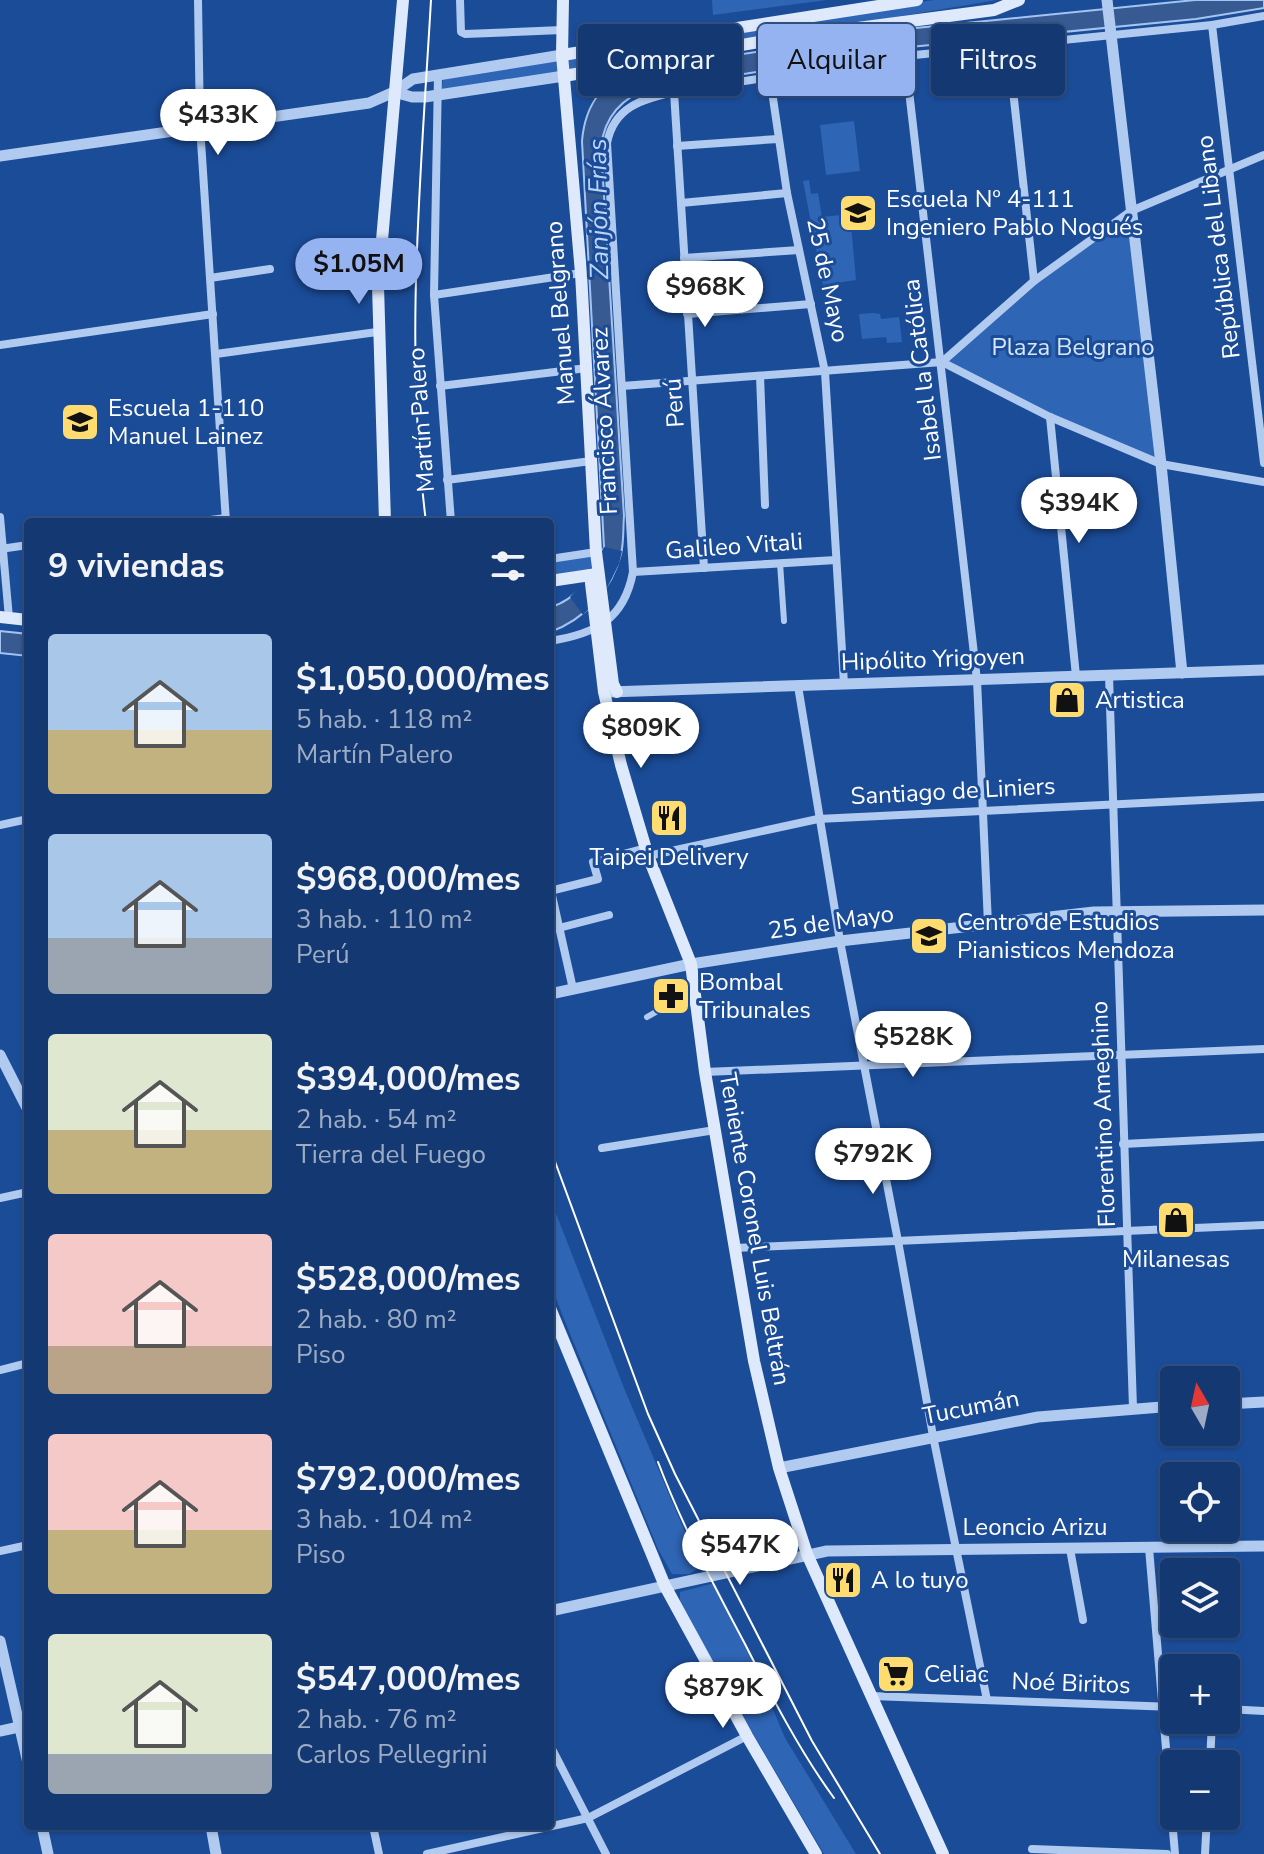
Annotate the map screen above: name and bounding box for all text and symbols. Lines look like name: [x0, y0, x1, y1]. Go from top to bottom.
chip: Comprar: [578, 24, 742, 96]
chip: Alquilar: [758, 24, 915, 96]
chip: Filtros: [931, 24, 1065, 96]
pin: $433K: [162, 89, 274, 157]
text: $433K: [178, 97, 258, 132]
street label: República del Libano: [1188, 133, 1248, 361]
water label: Zanjón Frías: [580, 138, 617, 280]
place label: Escuela Nº 4-111 Ingeniero Pablo Nogués: [886, 183, 1143, 243]
school or university icon: Escuela Nº 4-111 Ingeniero Pablo Nogués: [837, 192, 879, 234]
street label: 25 de Mayo: [799, 215, 857, 345]
street label: Manuel Belgrano: [538, 220, 582, 406]
pin: $1.05M: [294, 238, 424, 306]
text: $1.05M: [313, 246, 405, 281]
pin: $968K: [649, 261, 761, 329]
text: $968K: [665, 269, 745, 304]
street label: Isabel la Católica: [895, 277, 949, 463]
street label: Francisco Álvarez: [583, 326, 625, 516]
park label: Plaza Belgrano: [991, 331, 1155, 363]
street label: Martín Palero: [400, 347, 442, 493]
street label: Perú: [656, 377, 692, 429]
place label: Escuela 1-110 Manuel Lainez: [108, 392, 264, 452]
school or university icon: Escuela 1-110 Manuel Lainez: [59, 401, 101, 443]
pin: $394K: [1023, 477, 1135, 545]
text: $394K: [1039, 485, 1119, 520]
street label: Galileo Vitali: [664, 525, 804, 567]
text: 9 viviendas: [48, 543, 225, 589]
icon: filters: [486, 544, 530, 588]
street label: Hipólito Yrigoyen: [840, 640, 1026, 678]
text: $1,050,000/mes: [296, 656, 550, 702]
icon: home: [112, 666, 208, 762]
shop icon: Artistica: [1046, 679, 1088, 721]
place label: Artistica: [1095, 684, 1185, 716]
text: 5 hab. · 118 m²: [296, 702, 472, 737]
pin: $809K: [585, 702, 697, 770]
text: $809K: [601, 710, 681, 745]
text: Martín Palero: [296, 737, 453, 772]
street label: Santiago de Liniers: [850, 770, 1056, 812]
restaurant icon: Taipei Delivery: [648, 797, 690, 839]
place label: Taipei Delivery: [589, 841, 749, 873]
text: $968,000/mes: [296, 856, 521, 902]
icon: home: [112, 866, 208, 962]
street label: 25 de Mayo: [766, 897, 896, 947]
text: 3 hab. · 110 m²: [296, 902, 472, 937]
place label: Centro de Estudios Pianisticos Mendoza: [957, 906, 1175, 966]
school or university icon: Centro de Estudios Pianisticos Mendoza: [908, 915, 950, 957]
text: Perú: [296, 937, 350, 972]
place label: Bombal Tribunales: [699, 966, 811, 1026]
pharmacy icon: Bombal Tribunales: [650, 975, 692, 1017]
street label: Florentino Ameghino: [1083, 1000, 1123, 1228]
pin: $528K: [857, 1011, 969, 1079]
text: $528K: [873, 1019, 953, 1054]
text: $394,000/mes: [296, 1056, 521, 1102]
icon: home: [112, 1066, 208, 1162]
street label: Teniente Coronel Luis Beltrán: [712, 1070, 798, 1388]
text: 2 hab. · 54 m²: [296, 1102, 457, 1137]
pin: $792K: [817, 1128, 929, 1196]
text: $792K: [833, 1136, 913, 1171]
text: Tierra del Fuego: [296, 1137, 486, 1172]
shop icon: Milanesas: [1155, 1199, 1197, 1241]
place label: Milanesas: [1122, 1243, 1230, 1275]
text: $528,000/mes: [296, 1256, 521, 1302]
icon: home: [112, 1266, 208, 1362]
text: 2 hab. · 80 m²: [296, 1302, 457, 1337]
text: Piso: [296, 1337, 345, 1372]
north arrow: [1160, 1366, 1240, 1446]
map controls: [1160, 1366, 1240, 1830]
street label: Tucumán: [920, 1382, 1022, 1432]
text: $792,000/mes: [296, 1456, 521, 1502]
button: locate: [1160, 1462, 1240, 1542]
icon: home: [112, 1466, 208, 1562]
text: 3 hab. · 104 m²: [296, 1502, 472, 1537]
street label: Leoncio Arizu: [962, 1511, 1108, 1543]
pin: $547K: [684, 1519, 796, 1587]
text: $547K: [700, 1527, 780, 1562]
text: Piso: [296, 1537, 345, 1572]
button: layers: [1160, 1558, 1240, 1638]
restaurant icon: A lo tuyo: [822, 1559, 864, 1601]
place label: A lo tuyo: [871, 1564, 969, 1596]
supermarket icon: Celiac: [875, 1653, 917, 1695]
button: +: [1160, 1654, 1240, 1734]
text: $547,000/mes: [296, 1656, 521, 1702]
place label: Celiac: [924, 1658, 989, 1690]
pin: $879K: [667, 1662, 779, 1730]
street label: Noé Biritos: [1011, 1665, 1131, 1701]
icon: home: [112, 1666, 208, 1762]
text: $879K: [683, 1670, 763, 1705]
text: 2 hab. · 76 m²: [296, 1702, 457, 1737]
text: Carlos Pellegrini: [296, 1737, 488, 1772]
button: −: [1160, 1750, 1240, 1830]

